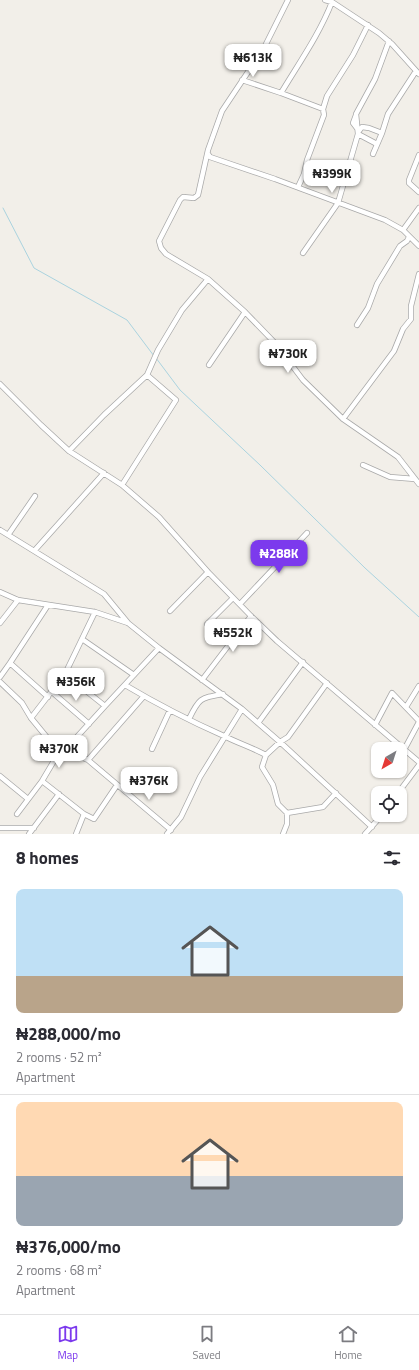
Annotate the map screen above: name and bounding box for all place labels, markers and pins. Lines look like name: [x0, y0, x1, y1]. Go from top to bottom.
pin: ₦613K: [225, 44, 281, 78]
pin: ₦399K: [304, 160, 360, 194]
pin: ₦730K: [260, 340, 316, 374]
pin: ₦288K: [251, 540, 307, 574]
pin: ₦552K: [205, 619, 261, 653]
pin: ₦356K: [48, 668, 104, 702]
pin: ₦370K: [31, 735, 87, 769]
pin: ₦376K: [121, 767, 177, 801]

